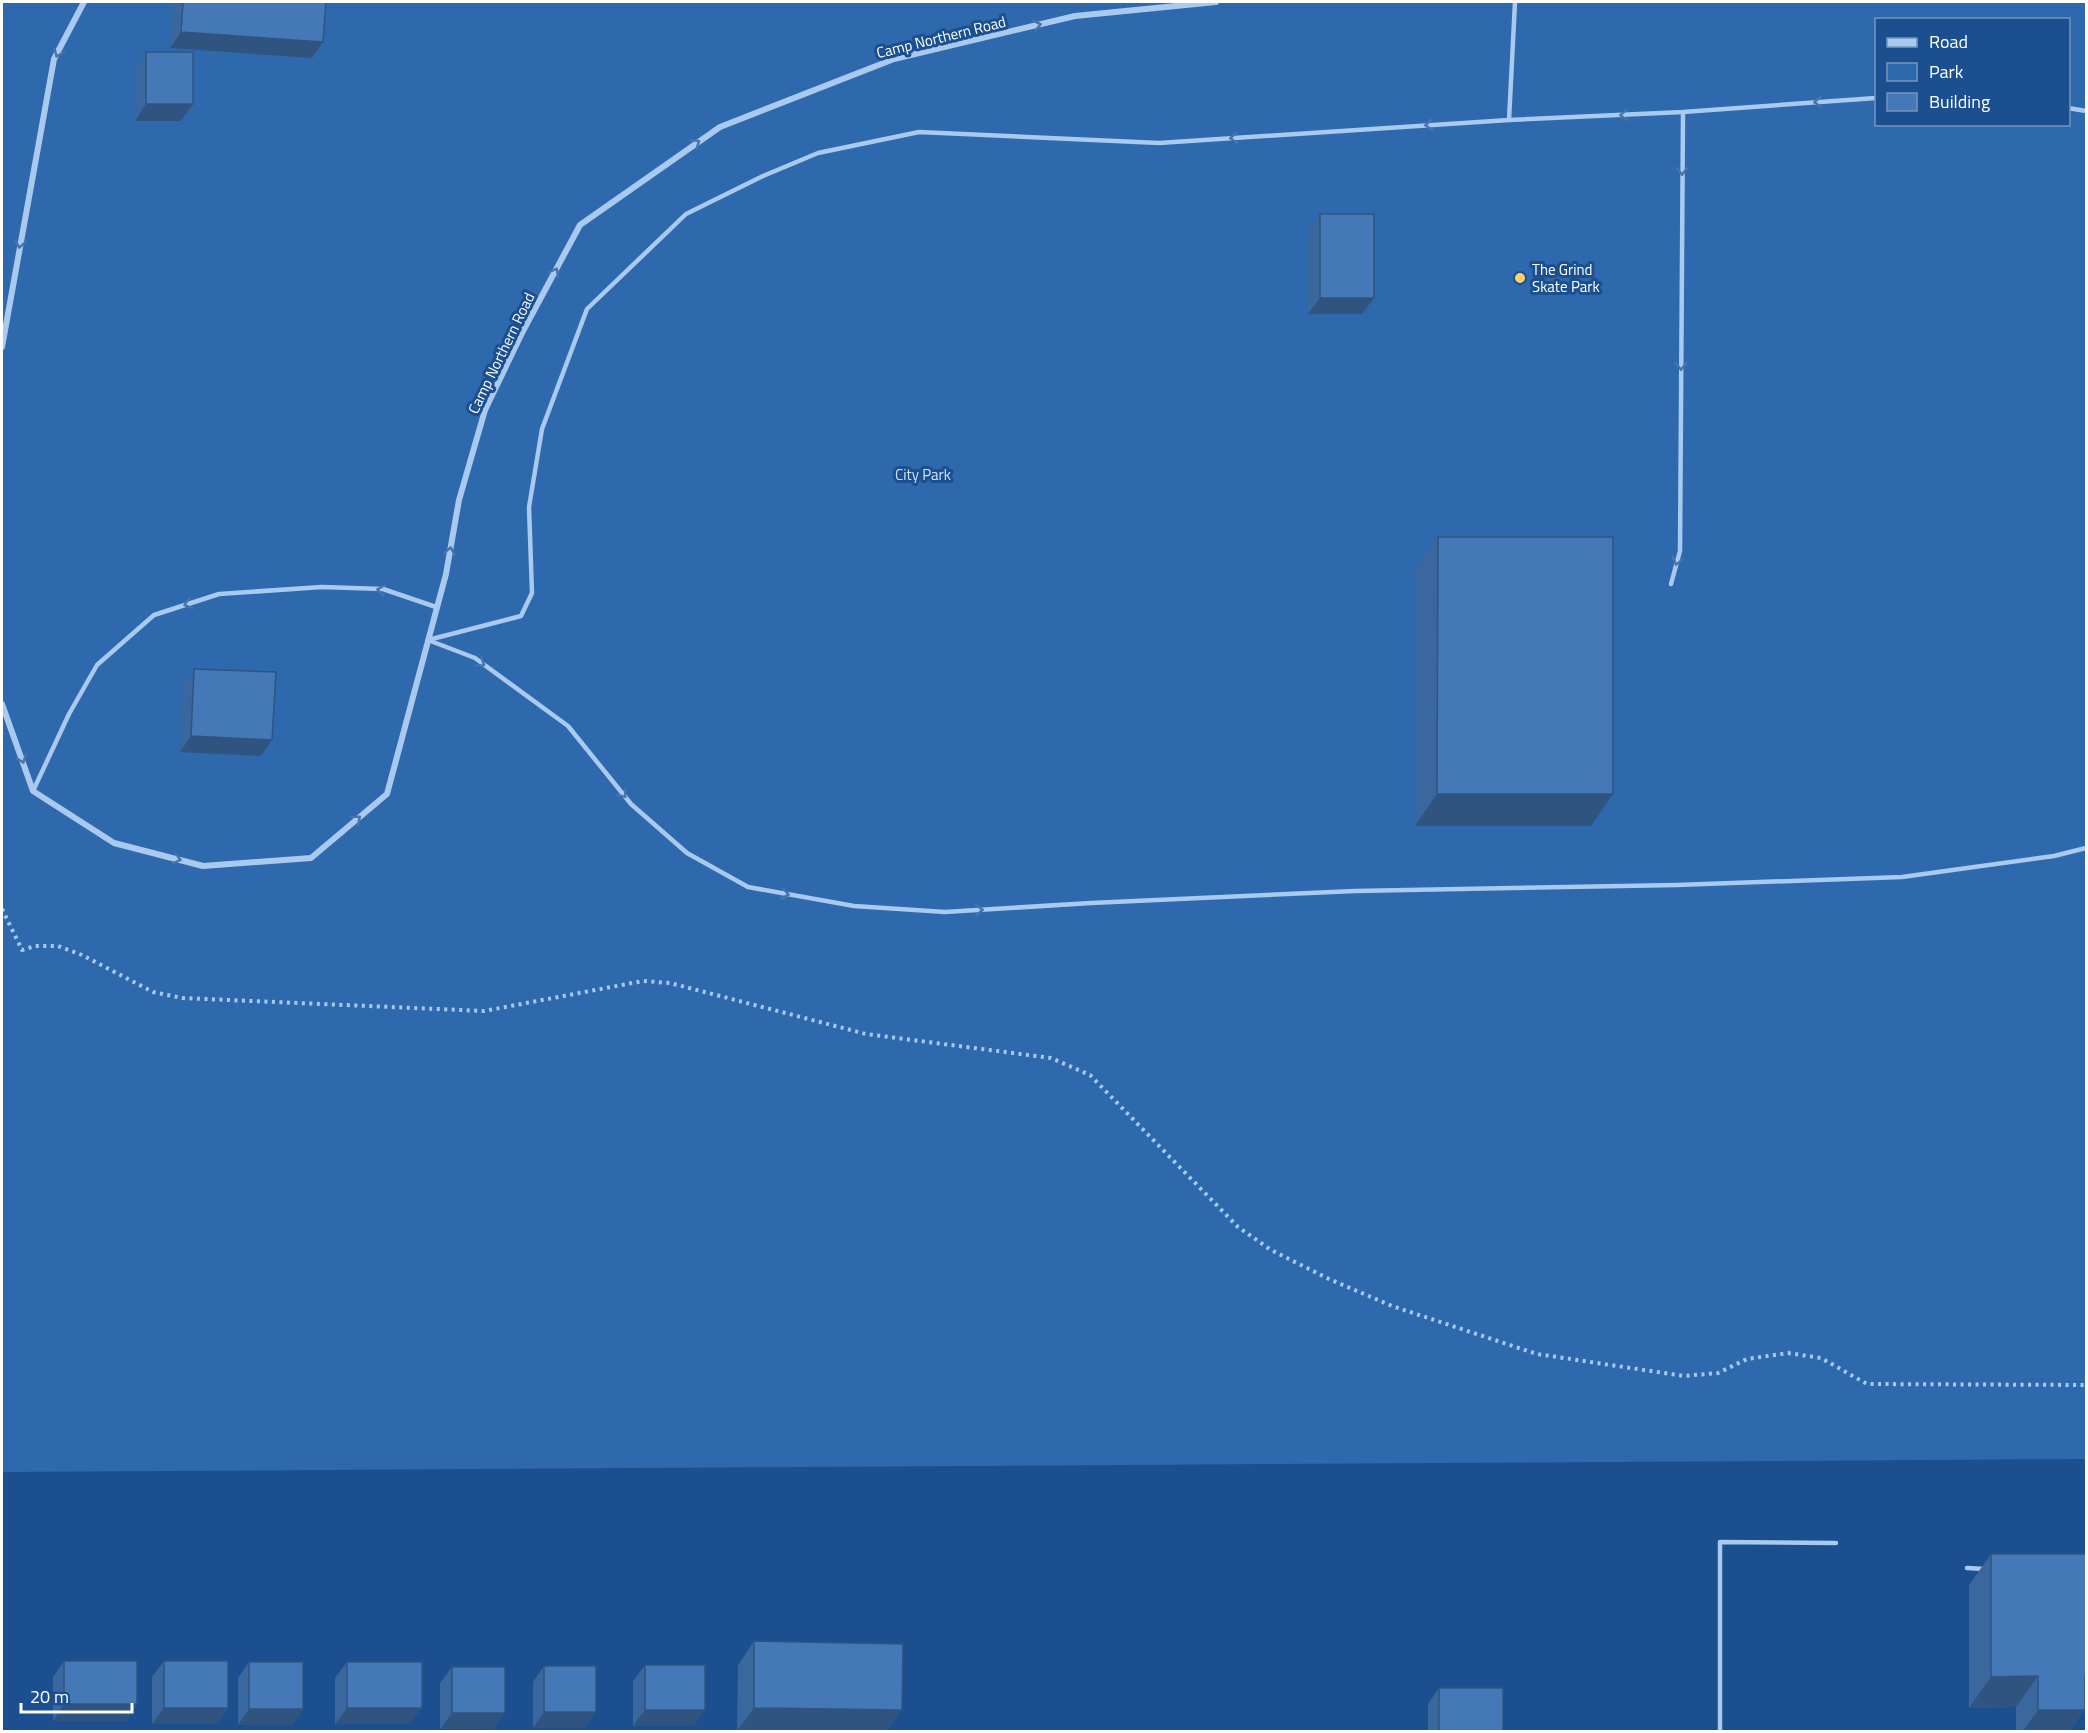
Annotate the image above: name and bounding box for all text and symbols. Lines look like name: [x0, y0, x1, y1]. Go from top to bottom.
street label: Camp Northern Road: [874, 10, 1008, 64]
legend: [1875, 18, 2070, 126]
one-way arrow: [1032, 20, 1042, 33]
text: Road: [1929, 28, 1968, 55]
one-way arrow: [53, 47, 65, 58]
text: Park: [1929, 58, 1964, 85]
text: Building: [1929, 88, 1990, 115]
one-way arrow: [1814, 95, 1823, 108]
one-way arrow: [1619, 108, 1628, 121]
one-way arrow: [1424, 118, 1433, 131]
one-way arrow: [1230, 131, 1239, 144]
one-way arrow: [690, 139, 701, 150]
one-way arrow: [1676, 166, 1688, 175]
one-way arrow: [14, 239, 27, 249]
place label: The Grind Skate Park: [1532, 258, 1600, 298]
one-way arrow: [548, 268, 559, 278]
marker: The Grind Skate Park: [1513, 271, 1527, 285]
street label: Camp Northern Road: [462, 288, 540, 418]
one-way arrow: [1675, 361, 1687, 370]
park label: City Park: [895, 463, 951, 486]
one-way arrow: [443, 546, 456, 556]
one-way arrow: [1672, 555, 1685, 565]
one-way arrow: [376, 584, 385, 596]
one-way arrow: [183, 597, 194, 609]
one-way arrow: [474, 656, 485, 667]
one-way arrow: [14, 753, 27, 764]
one-way arrow: [615, 787, 626, 798]
one-way arrow: [350, 816, 361, 827]
one-way arrow: [172, 852, 182, 865]
one-way arrow: [780, 887, 790, 900]
one-way arrow: [974, 904, 983, 917]
scale bar: [21, 1676, 132, 1714]
text: 20 m: [30, 1683, 69, 1710]

